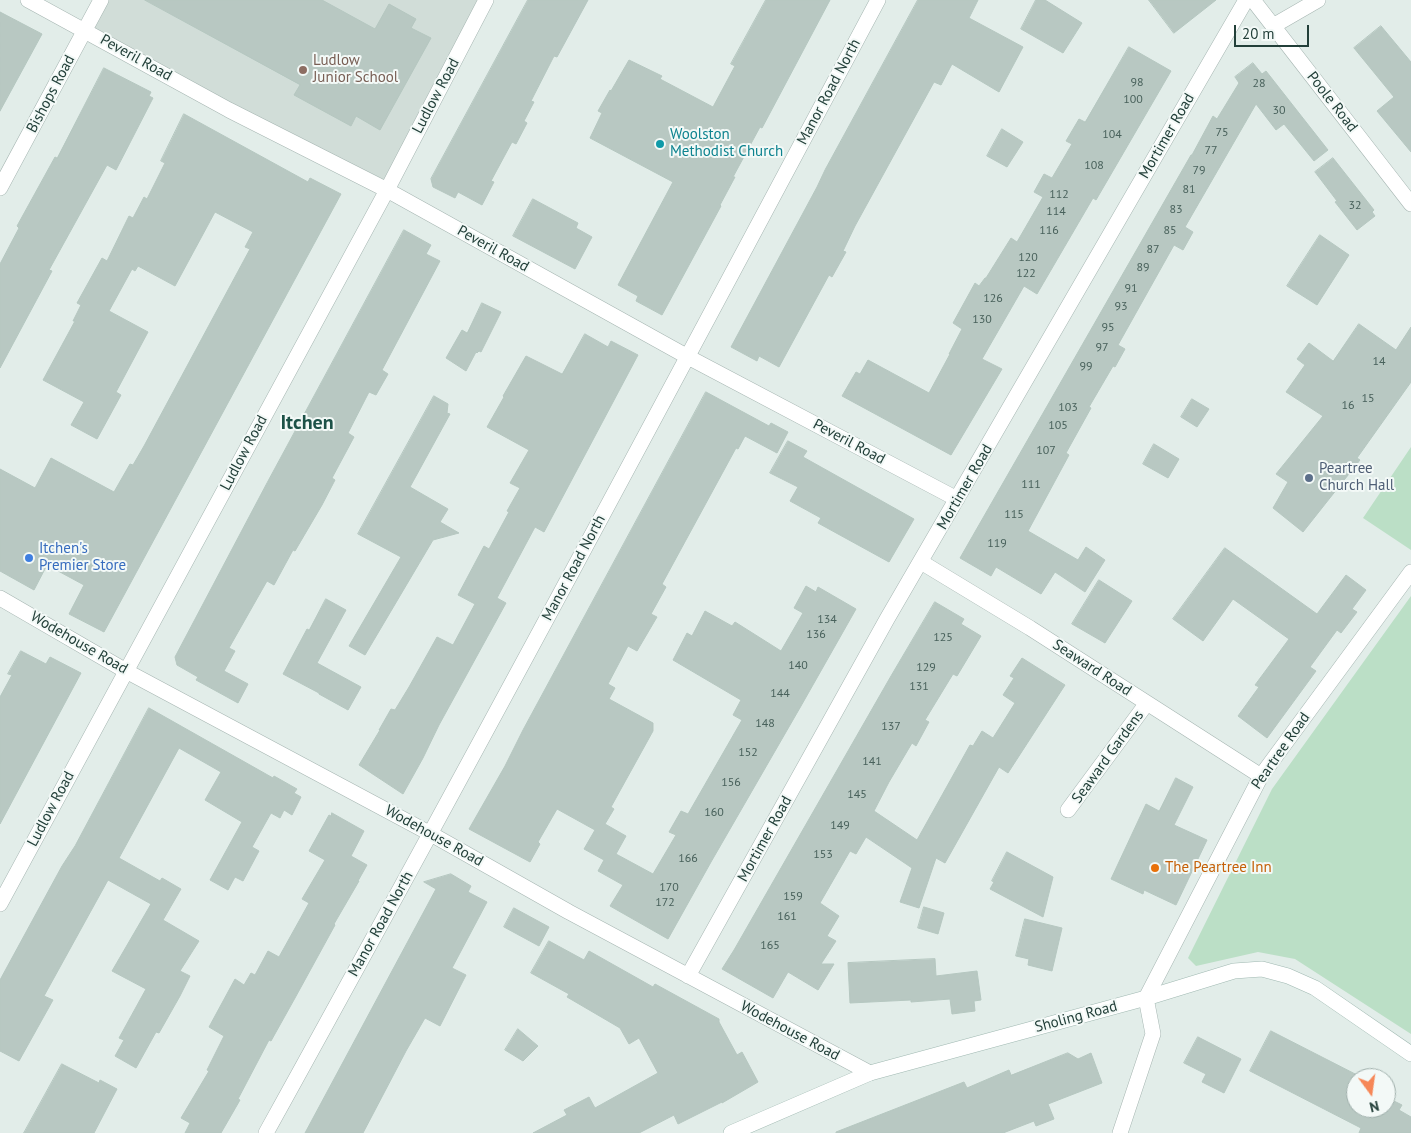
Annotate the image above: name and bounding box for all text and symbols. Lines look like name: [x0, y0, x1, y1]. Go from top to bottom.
scale bar: [1236, 15, 1311, 47]
text: 20 m: [1242, 24, 1275, 43]
street label: Peveril Road: [97, 31, 175, 85]
street label: Manor Road North: [793, 36, 865, 148]
street label: Bishops Road: [23, 52, 79, 136]
place label: Ludlow Junior School: [313, 52, 398, 87]
street label: Ludlow Road: [409, 55, 463, 137]
marker: Ludlow Junior School: [297, 64, 309, 76]
street label: Poole Road: [1303, 68, 1361, 136]
house number: 98: [1130, 76, 1144, 90]
house number: 28: [1252, 77, 1266, 91]
street label: Mortimer Road: [1135, 90, 1199, 182]
house number: 100: [1123, 93, 1143, 107]
house number: 30: [1272, 104, 1286, 118]
place label: Woolston Methodist Church: [670, 126, 783, 161]
house number: 75: [1215, 126, 1229, 140]
house number: 104: [1102, 128, 1122, 142]
marker: Woolston Methodist Church: [654, 138, 666, 150]
house number: 77: [1204, 144, 1218, 158]
house number: 108: [1084, 159, 1104, 173]
house number: 79: [1192, 164, 1206, 178]
house number: 81: [1182, 183, 1196, 197]
house number: 112: [1049, 188, 1069, 202]
house number: 32: [1348, 199, 1362, 213]
house number: 83: [1169, 203, 1183, 217]
house number: 114: [1046, 205, 1066, 219]
street label: Peveril Road: [454, 222, 532, 276]
house number: 116: [1039, 224, 1059, 238]
house number: 85: [1163, 224, 1177, 238]
house number: 87: [1146, 243, 1160, 257]
house number: 120: [1018, 251, 1038, 265]
house number: 89: [1136, 261, 1150, 275]
house number: 122: [1016, 267, 1036, 281]
house number: 91: [1124, 282, 1138, 296]
house number: 126: [983, 292, 1003, 306]
house number: 93: [1114, 300, 1128, 314]
house number: 130: [972, 313, 992, 327]
house number: 95: [1101, 321, 1115, 335]
house number: 97: [1095, 341, 1109, 355]
house number: 14: [1372, 355, 1386, 369]
house number: 99: [1079, 360, 1093, 374]
house number: 15: [1361, 392, 1375, 406]
house number: 16: [1341, 399, 1355, 413]
house number: 103: [1058, 401, 1078, 415]
district label: Itchen: [280, 411, 334, 435]
street label: Ludlow Road: [217, 412, 271, 494]
street label: Peveril Road: [810, 415, 888, 469]
house number: 105: [1048, 419, 1068, 433]
street label: Mortimer Road: [933, 441, 997, 533]
house number: 107: [1036, 444, 1056, 458]
place label: Peartree Church Hall: [1319, 460, 1394, 495]
marker: Peartree Church Hall: [1303, 472, 1315, 484]
house number: 111: [1021, 478, 1041, 492]
house number: 115: [1004, 508, 1024, 522]
street label: Manor Road North: [538, 512, 610, 624]
house number: 119: [987, 537, 1007, 551]
place label: Itchen's Premier Store: [39, 540, 126, 575]
marker: Itchen's Premier Store: [23, 552, 35, 564]
street label: Wodehouse Road: [27, 608, 131, 678]
house number: 134: [817, 613, 837, 627]
house number: 136: [806, 628, 826, 642]
house number: 125: [933, 631, 953, 645]
street label: Seaward Road: [1049, 636, 1135, 700]
house number: 140: [788, 659, 808, 673]
house number: 129: [916, 661, 936, 675]
house number: 131: [909, 680, 929, 694]
house number: 144: [770, 687, 790, 701]
street label: Seaward Gardens: [1068, 707, 1148, 807]
street label: Peartree Road: [1248, 709, 1314, 793]
house number: 148: [755, 717, 775, 731]
house number: 137: [881, 720, 901, 734]
house number: 152: [738, 746, 758, 760]
house number: 141: [862, 755, 882, 769]
street label: Ludlow Road: [24, 768, 78, 850]
house number: 156: [721, 776, 741, 790]
house number: 145: [847, 788, 867, 802]
street label: Mortimer Road: [734, 793, 796, 885]
street label: Wodehouse Road: [382, 802, 486, 870]
house number: 160: [704, 806, 724, 820]
house number: 149: [830, 819, 850, 833]
house number: 153: [813, 848, 833, 862]
house number: 166: [678, 852, 698, 866]
place label: The Peartree Inn: [1165, 859, 1272, 877]
marker: The Peartree Inn: [1149, 862, 1161, 874]
street label: Manor Road North: [345, 868, 417, 980]
house number: 170: [659, 881, 679, 895]
house number: 159: [783, 890, 803, 904]
house number: 172: [655, 896, 675, 910]
house number: 161: [777, 910, 797, 924]
house number: 165: [760, 939, 780, 953]
street label: Wodehouse Road: [737, 997, 843, 1065]
street label: Sholing Road: [1033, 997, 1119, 1037]
north arrow: [1346, 1068, 1396, 1118]
text: N: [1368, 1097, 1381, 1116]

